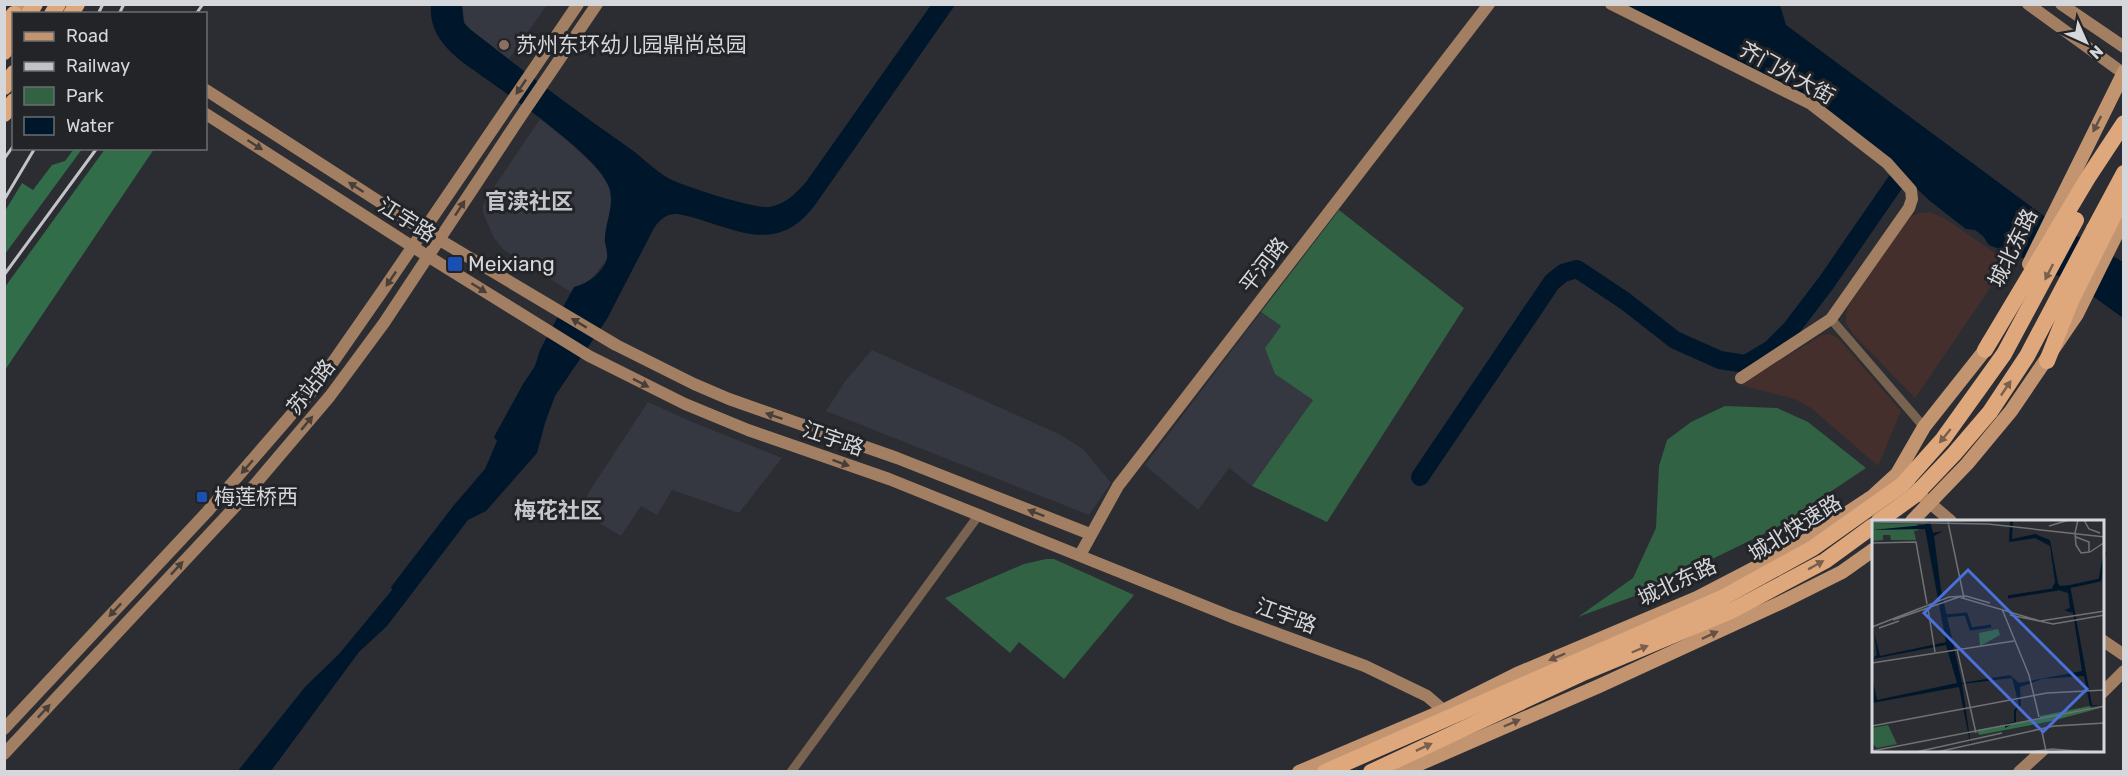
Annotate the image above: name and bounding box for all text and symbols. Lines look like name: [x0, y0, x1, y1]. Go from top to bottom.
legend: [12, 12, 207, 150]
north arrow: [2056, 12, 2116, 72]
text: Road: [66, 25, 109, 47]
place label: 苏州东环幼儿园鼎尚总园: [516, 32, 747, 57]
street label: 齐门外大街: [1735, 36, 1839, 109]
marker: 苏州东环幼儿园鼎尚总园: [497, 38, 511, 52]
text: N: [2085, 41, 2107, 63]
text: Railway: [66, 55, 130, 77]
one-way arrow: [515, 79, 527, 95]
text: Park: [66, 85, 104, 107]
text: Water: [66, 115, 114, 137]
one-way arrow: [2093, 116, 2102, 133]
one-way arrow: [247, 140, 263, 151]
one-way arrow: [348, 181, 365, 192]
district label: 官渎社区: [485, 188, 573, 215]
street label: 江宇路: [374, 192, 441, 247]
one-way arrow: [455, 199, 466, 216]
street label: 城北东路: [1983, 205, 2042, 291]
street label: 平河路: [1234, 232, 1293, 297]
place label: Meixiang: [468, 251, 555, 276]
marker: Meixiang: [446, 255, 464, 273]
one-way arrow: [2044, 264, 2054, 281]
one-way arrow: [386, 271, 397, 287]
one-way arrow: [471, 282, 487, 293]
one-way arrow: [570, 318, 587, 328]
street label: 苏站路: [281, 354, 340, 419]
one-way arrow: [633, 378, 650, 388]
one-way arrow: [2000, 381, 2012, 397]
one-way arrow: [765, 411, 783, 421]
one-way arrow: [301, 415, 314, 431]
street label: 江宇路: [799, 416, 867, 461]
one-way arrow: [1938, 428, 1951, 444]
one-way arrow: [833, 458, 851, 468]
one-way arrow: [241, 459, 254, 474]
place label: 梅莲桥西: [214, 484, 298, 509]
street label: 城北快速路: [1744, 489, 1846, 566]
marker: 梅莲桥西: [195, 490, 209, 504]
district label: 梅花社区: [514, 497, 602, 524]
one-way arrow: [1027, 507, 1045, 517]
inset map: [1872, 520, 2104, 752]
street label: 城北东路: [1633, 552, 1720, 611]
one-way arrow: [1808, 560, 1825, 570]
one-way arrow: [170, 562, 184, 576]
street label: 江宇路: [1252, 593, 1320, 638]
one-way arrow: [109, 602, 122, 617]
one-way arrow: [1701, 630, 1719, 640]
one-way arrow: [1632, 644, 1650, 654]
one-way arrow: [1547, 652, 1565, 662]
one-way arrow: [37, 704, 51, 718]
one-way arrow: [1504, 718, 1522, 728]
one-way arrow: [1416, 742, 1433, 751]

